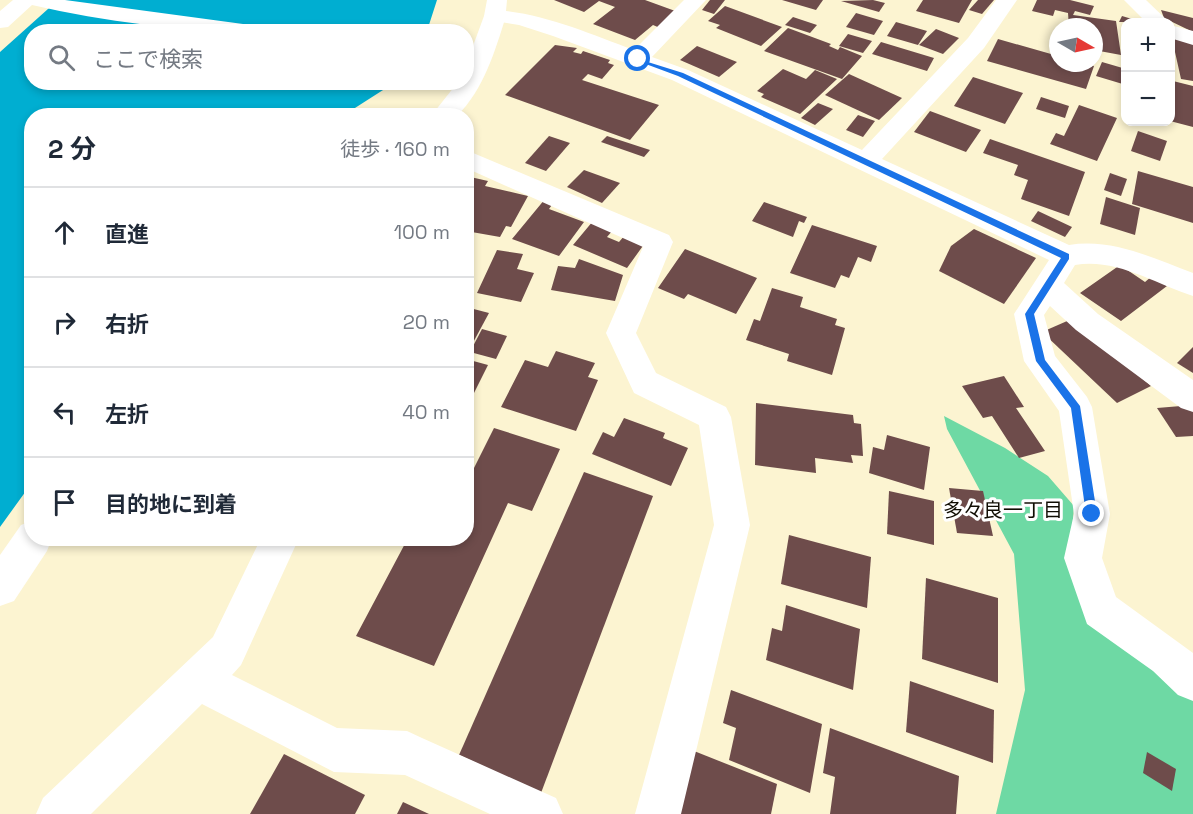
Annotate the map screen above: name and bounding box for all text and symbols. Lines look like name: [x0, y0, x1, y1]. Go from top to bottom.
north arrow: [1049, 18, 1103, 72]
map controls: [1121, 18, 1175, 126]
button: +: [1121, 18, 1175, 72]
search box: [24, 24, 474, 90]
icon: search: [45, 41, 78, 74]
text: ここで検索: [93, 45, 203, 73]
route start: [624, 45, 650, 71]
button: −: [1121, 72, 1175, 126]
text: 2 分: [48, 132, 96, 166]
text: 徒歩 · 160 m: [340, 136, 450, 162]
icon: ahead: [48, 216, 81, 249]
text: 100 m: [394, 219, 450, 245]
text: 直進: [105, 220, 149, 248]
icon: right: [48, 306, 81, 339]
text: 20 m: [403, 309, 450, 335]
text: 右折: [105, 310, 149, 338]
icon: left: [48, 396, 81, 429]
text: 40 m: [402, 399, 450, 425]
text: 左折: [105, 400, 149, 428]
icon: arrive: [48, 486, 81, 519]
text: 目的地に到着: [105, 490, 237, 518]
district label: 多々良一丁目: [943, 497, 1063, 523]
route end: [1078, 500, 1104, 526]

